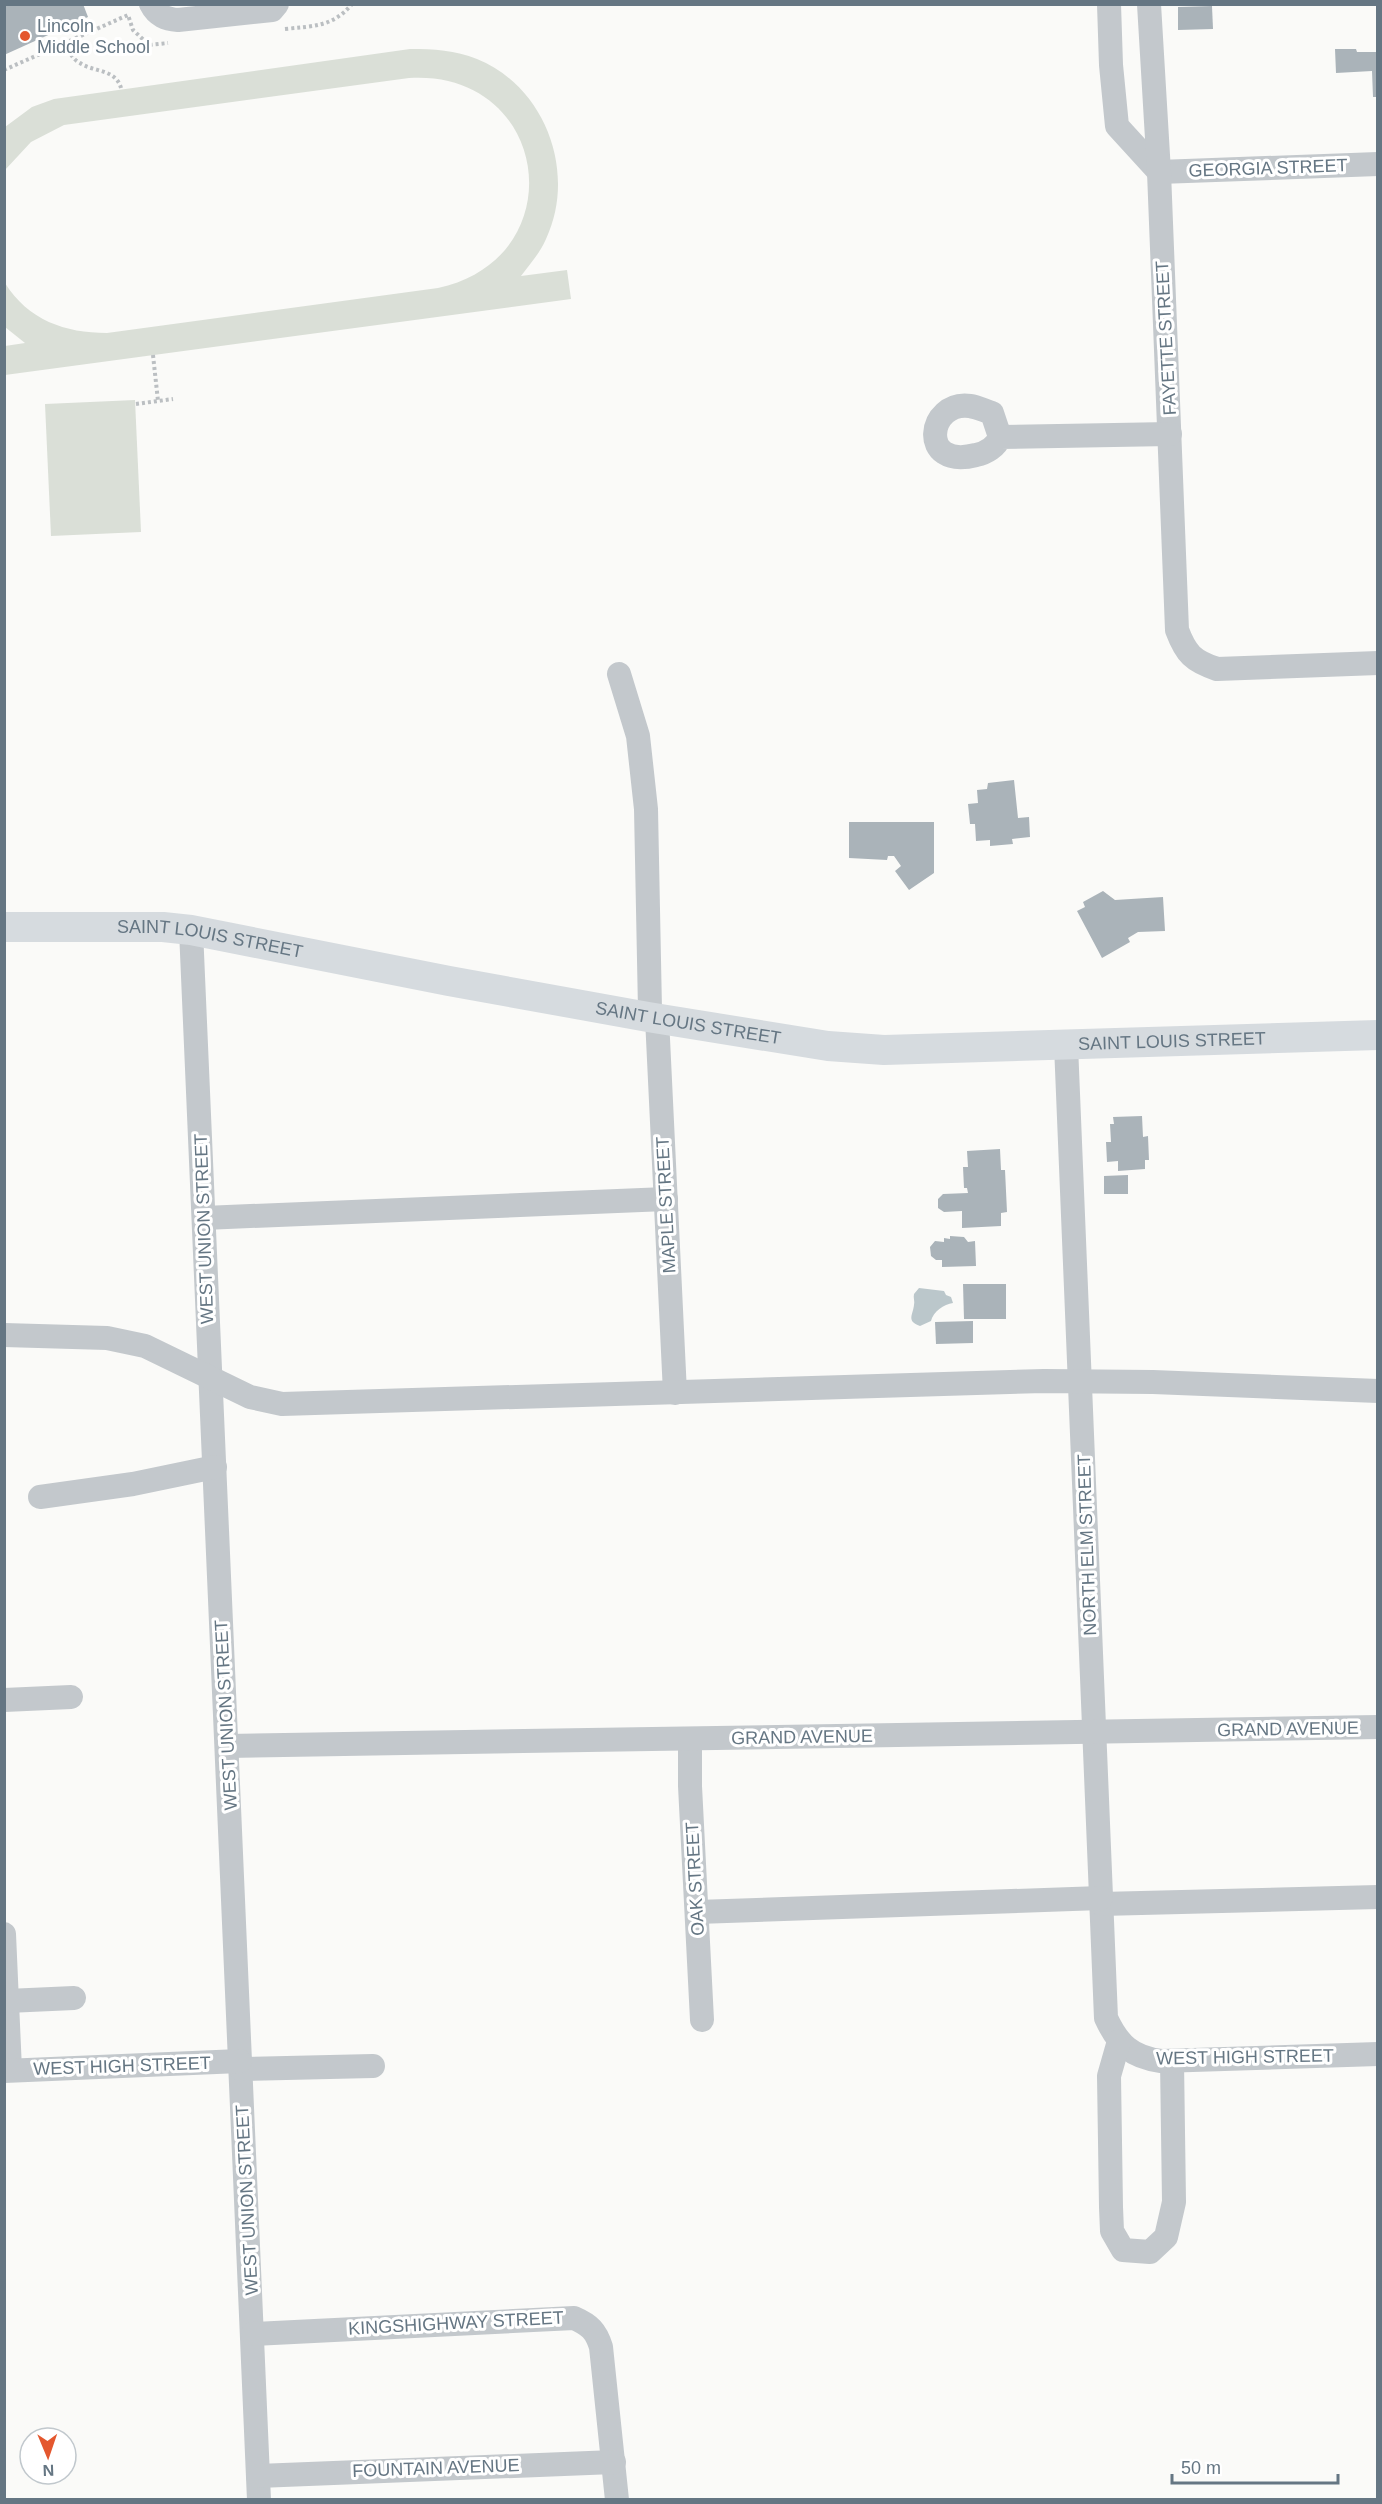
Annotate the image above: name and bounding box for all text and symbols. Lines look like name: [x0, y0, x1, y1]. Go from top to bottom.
place label: Lincoln Middle School: [37, 16, 150, 57]
marker: Lincoln Middle School: [18, 29, 32, 43]
street label: GEORGIA STREET: [1188, 155, 1348, 181]
street label: FAYETTE STREET: [1152, 260, 1180, 416]
street label: SAINT LOUIS STREET: [117, 917, 305, 962]
street label: SAINT LOUIS STREET: [594, 998, 782, 1048]
street label: SAINT LOUIS STREET: [1078, 1028, 1266, 1054]
street label: WEST UNION STREET: [191, 1133, 217, 1325]
street label: MAPLE STREET: [652, 1136, 680, 1274]
street label: NORTH ELM STREET: [1074, 1454, 1100, 1636]
street label: WEST UNION STREET: [211, 1619, 241, 1811]
street label: GRAND AVENUE: [1217, 1718, 1359, 1740]
street label: GRAND AVENUE: [731, 1726, 873, 1748]
street label: OAK STREET: [682, 1822, 708, 1936]
street label: WEST HIGH STREET: [1156, 2045, 1334, 2069]
street label: WEST HIGH STREET: [33, 2053, 211, 2079]
street label: WEST UNION STREET: [232, 2104, 262, 2296]
street label: KINGSHIGHWAY STREET: [348, 2307, 564, 2339]
north arrow: [18, 2426, 78, 2486]
scale bar: [1172, 2447, 1338, 2485]
street label: FOUNTAIN AVENUE: [352, 2455, 520, 2481]
text: 50 m: [1181, 2458, 1221, 2478]
text: N: [42, 2462, 55, 2479]

